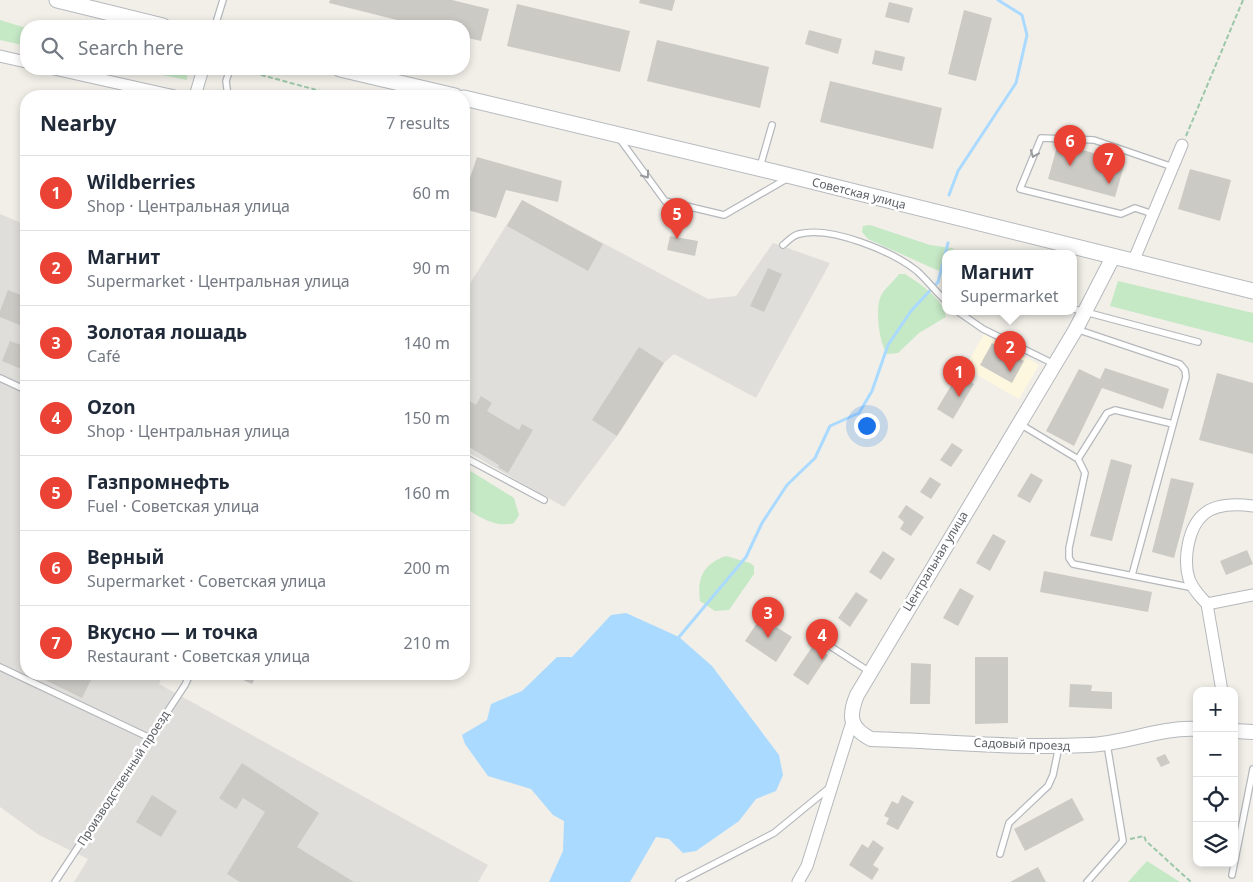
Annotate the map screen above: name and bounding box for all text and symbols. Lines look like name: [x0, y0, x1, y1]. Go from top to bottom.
search box: [20, 20, 470, 75]
icon: search: [38, 34, 66, 62]
text: Search here: [78, 35, 184, 61]
text: Nearby: [40, 109, 116, 137]
text: 7 results: [386, 112, 450, 134]
pin: 6: [1054, 125, 1086, 166]
pin: 7: [1093, 143, 1125, 184]
one-way arrow: [1030, 149, 1041, 158]
text: Wildberries: [87, 169, 196, 195]
one-way arrow: [640, 170, 649, 179]
street label: Советская улица: [810, 173, 908, 213]
text: 1: [51, 182, 61, 204]
text: 60 m: [413, 182, 450, 204]
text: Shop · Центральная улица: [87, 195, 290, 217]
pin: 5: [661, 198, 693, 239]
text: Магнит: [87, 244, 160, 270]
popup: [942, 250, 1077, 315]
text: 2: [51, 257, 61, 279]
text: 90 m: [413, 257, 450, 279]
text: Магнит: [960, 259, 1034, 285]
text: Supermarket · Центральная улица: [87, 270, 350, 292]
text: Supermarket: [960, 285, 1059, 307]
text: Золотая лошадь: [87, 319, 247, 345]
pin: 2: [994, 331, 1026, 372]
text: 3: [51, 332, 61, 354]
text: 140 m: [403, 332, 450, 354]
text: Café: [87, 345, 121, 367]
pin: 1: [943, 356, 975, 397]
text: Ozon: [87, 394, 136, 420]
text: 4: [51, 407, 61, 429]
text: 150 m: [403, 407, 450, 429]
your location: [854, 413, 880, 439]
text: Shop · Центральная улица: [87, 420, 290, 442]
text: Газпромнефть: [87, 469, 230, 495]
text: 5: [51, 482, 61, 504]
text: 160 m: [403, 482, 450, 504]
text: Fuel · Советская улица: [87, 495, 259, 517]
street label: Центральная улица: [898, 508, 972, 614]
text: Верный: [87, 544, 164, 570]
text: 6: [51, 557, 61, 579]
text: 200 m: [403, 557, 450, 579]
text: Supermarket · Советская улица: [87, 570, 326, 592]
pin: 3: [752, 597, 784, 638]
text: Вкусно — и точка: [87, 619, 258, 645]
pin: 4: [806, 619, 838, 660]
text: 7: [51, 632, 61, 654]
text: 210 m: [403, 632, 450, 654]
text: Restaurant · Советская улица: [87, 645, 310, 667]
map controls: [1193, 687, 1238, 867]
button: +: [1193, 687, 1238, 732]
street label: Производственный проезд: [73, 706, 174, 849]
button: −: [1193, 732, 1238, 777]
street label: Садовый проезд: [973, 734, 1071, 754]
button: locate: [1193, 777, 1238, 822]
button: layers: [1193, 822, 1238, 867]

